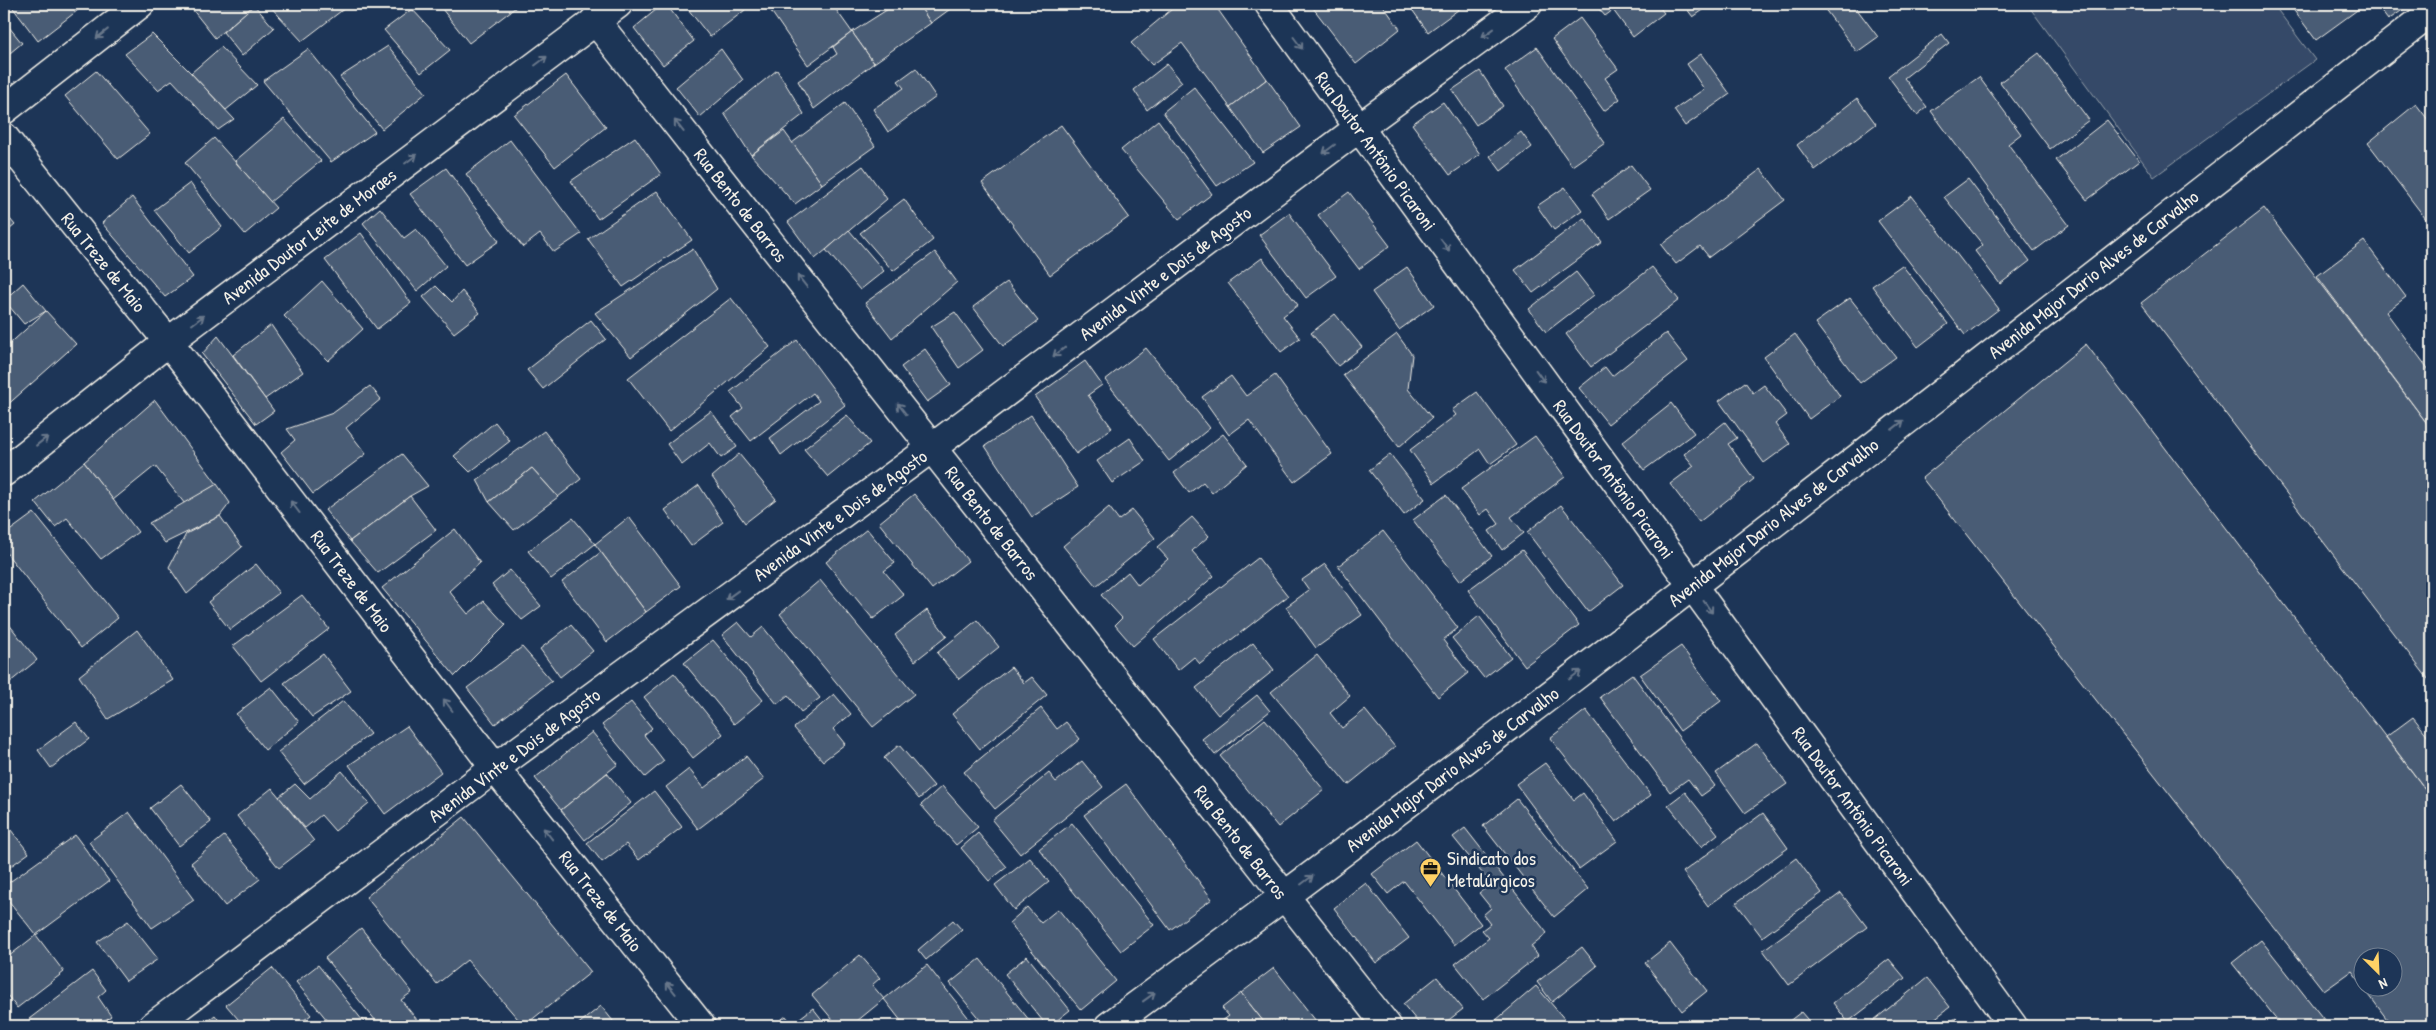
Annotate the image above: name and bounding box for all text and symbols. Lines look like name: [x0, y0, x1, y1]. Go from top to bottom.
one-way arrow: [1482, 27, 1495, 38]
one-way arrow: [95, 28, 108, 39]
one-way arrow: [1292, 36, 1303, 49]
one-way arrow: [534, 56, 548, 66]
street label: Rua Doutor Antônio Picaroni: [1309, 66, 1443, 236]
one-way arrow: [674, 120, 685, 133]
street label: Rua Bento de Barros: [688, 142, 794, 268]
one-way arrow: [1323, 144, 1336, 155]
one-way arrow: [404, 154, 418, 164]
street label: Avenida Doutor Leite de Moraes: [217, 162, 401, 310]
street label: Avenida Major Dario Alves de Carvalho: [1982, 183, 2204, 364]
street label: Avenida Vinte e Dois de Agosto: [1074, 199, 1257, 346]
street label: Rua Treze de Maio: [56, 206, 153, 318]
one-way arrow: [1440, 238, 1450, 252]
one-way arrow: [796, 275, 807, 288]
one-way arrow: [191, 315, 205, 325]
one-way arrow: [1052, 347, 1066, 357]
one-way arrow: [1535, 369, 1546, 382]
street label: Rua Doutor Antônio Picaroni: [1547, 394, 1681, 564]
one-way arrow: [897, 403, 908, 416]
one-way arrow: [1891, 420, 1904, 431]
street label: Avenida Major Dario Alves de Carvalho: [1662, 431, 1884, 612]
one-way arrow: [35, 436, 48, 447]
street label: Avenida Vinte e Dois de Agosto: [748, 443, 933, 587]
street label: Rua Bento de Barros: [939, 460, 1045, 586]
one-way arrow: [290, 501, 301, 514]
street label: Rua Treze de Maio: [305, 525, 399, 638]
one-way arrow: [726, 589, 739, 600]
one-way arrow: [1703, 600, 1713, 614]
one-way arrow: [1568, 670, 1582, 680]
street label: Avenida Major Dario Alves de Carvalho: [1340, 680, 1564, 858]
street label: Avenida Vinte e Dois de Agosto: [423, 681, 606, 828]
one-way arrow: [442, 699, 453, 712]
street label: Rua Doutor Antônio Picaroni: [1786, 721, 1920, 891]
street label: Rua Bento de Barros: [1188, 779, 1294, 905]
one-way arrow: [542, 827, 553, 840]
street label: Rua Treze de Maio: [553, 845, 649, 957]
place label: Sindicato dos Metalúrgicos: [1447, 845, 1536, 893]
office icon: Sindicato dos Metalúrgicos: [1419, 857, 1443, 888]
one-way arrow: [1300, 875, 1314, 885]
north arrow: [2354, 948, 2404, 998]
text: N: [2376, 974, 2391, 995]
one-way arrow: [665, 982, 676, 995]
one-way arrow: [1141, 992, 1155, 1003]

